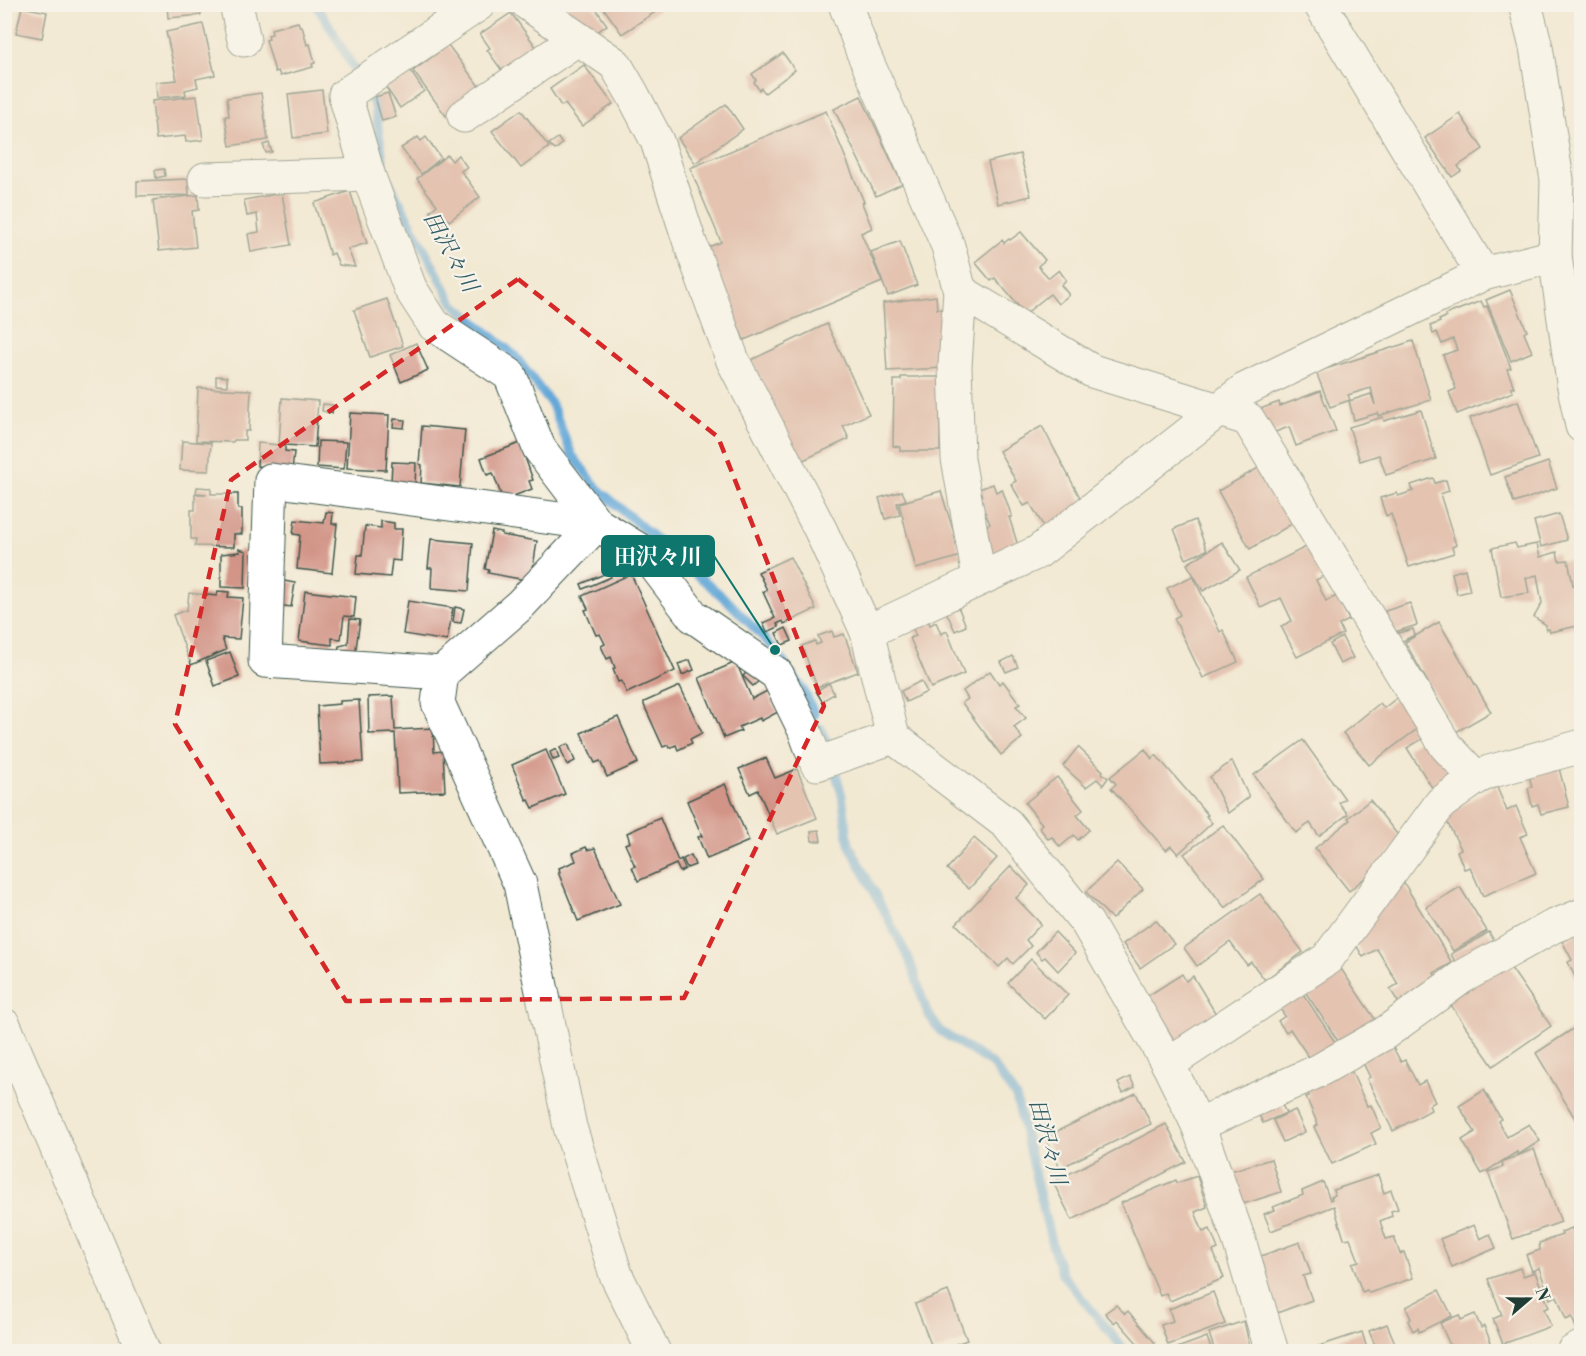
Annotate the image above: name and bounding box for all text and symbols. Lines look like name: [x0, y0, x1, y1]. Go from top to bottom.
water label: 田沢々川: [417, 207, 484, 299]
callout: 田沢々川: [602, 536, 714, 576]
text: 田沢々川: [614, 544, 702, 571]
water label: 田沢々川: [1023, 1096, 1072, 1190]
north arrow: [1499, 1269, 1559, 1329]
text: N: [1531, 1285, 1554, 1304]

